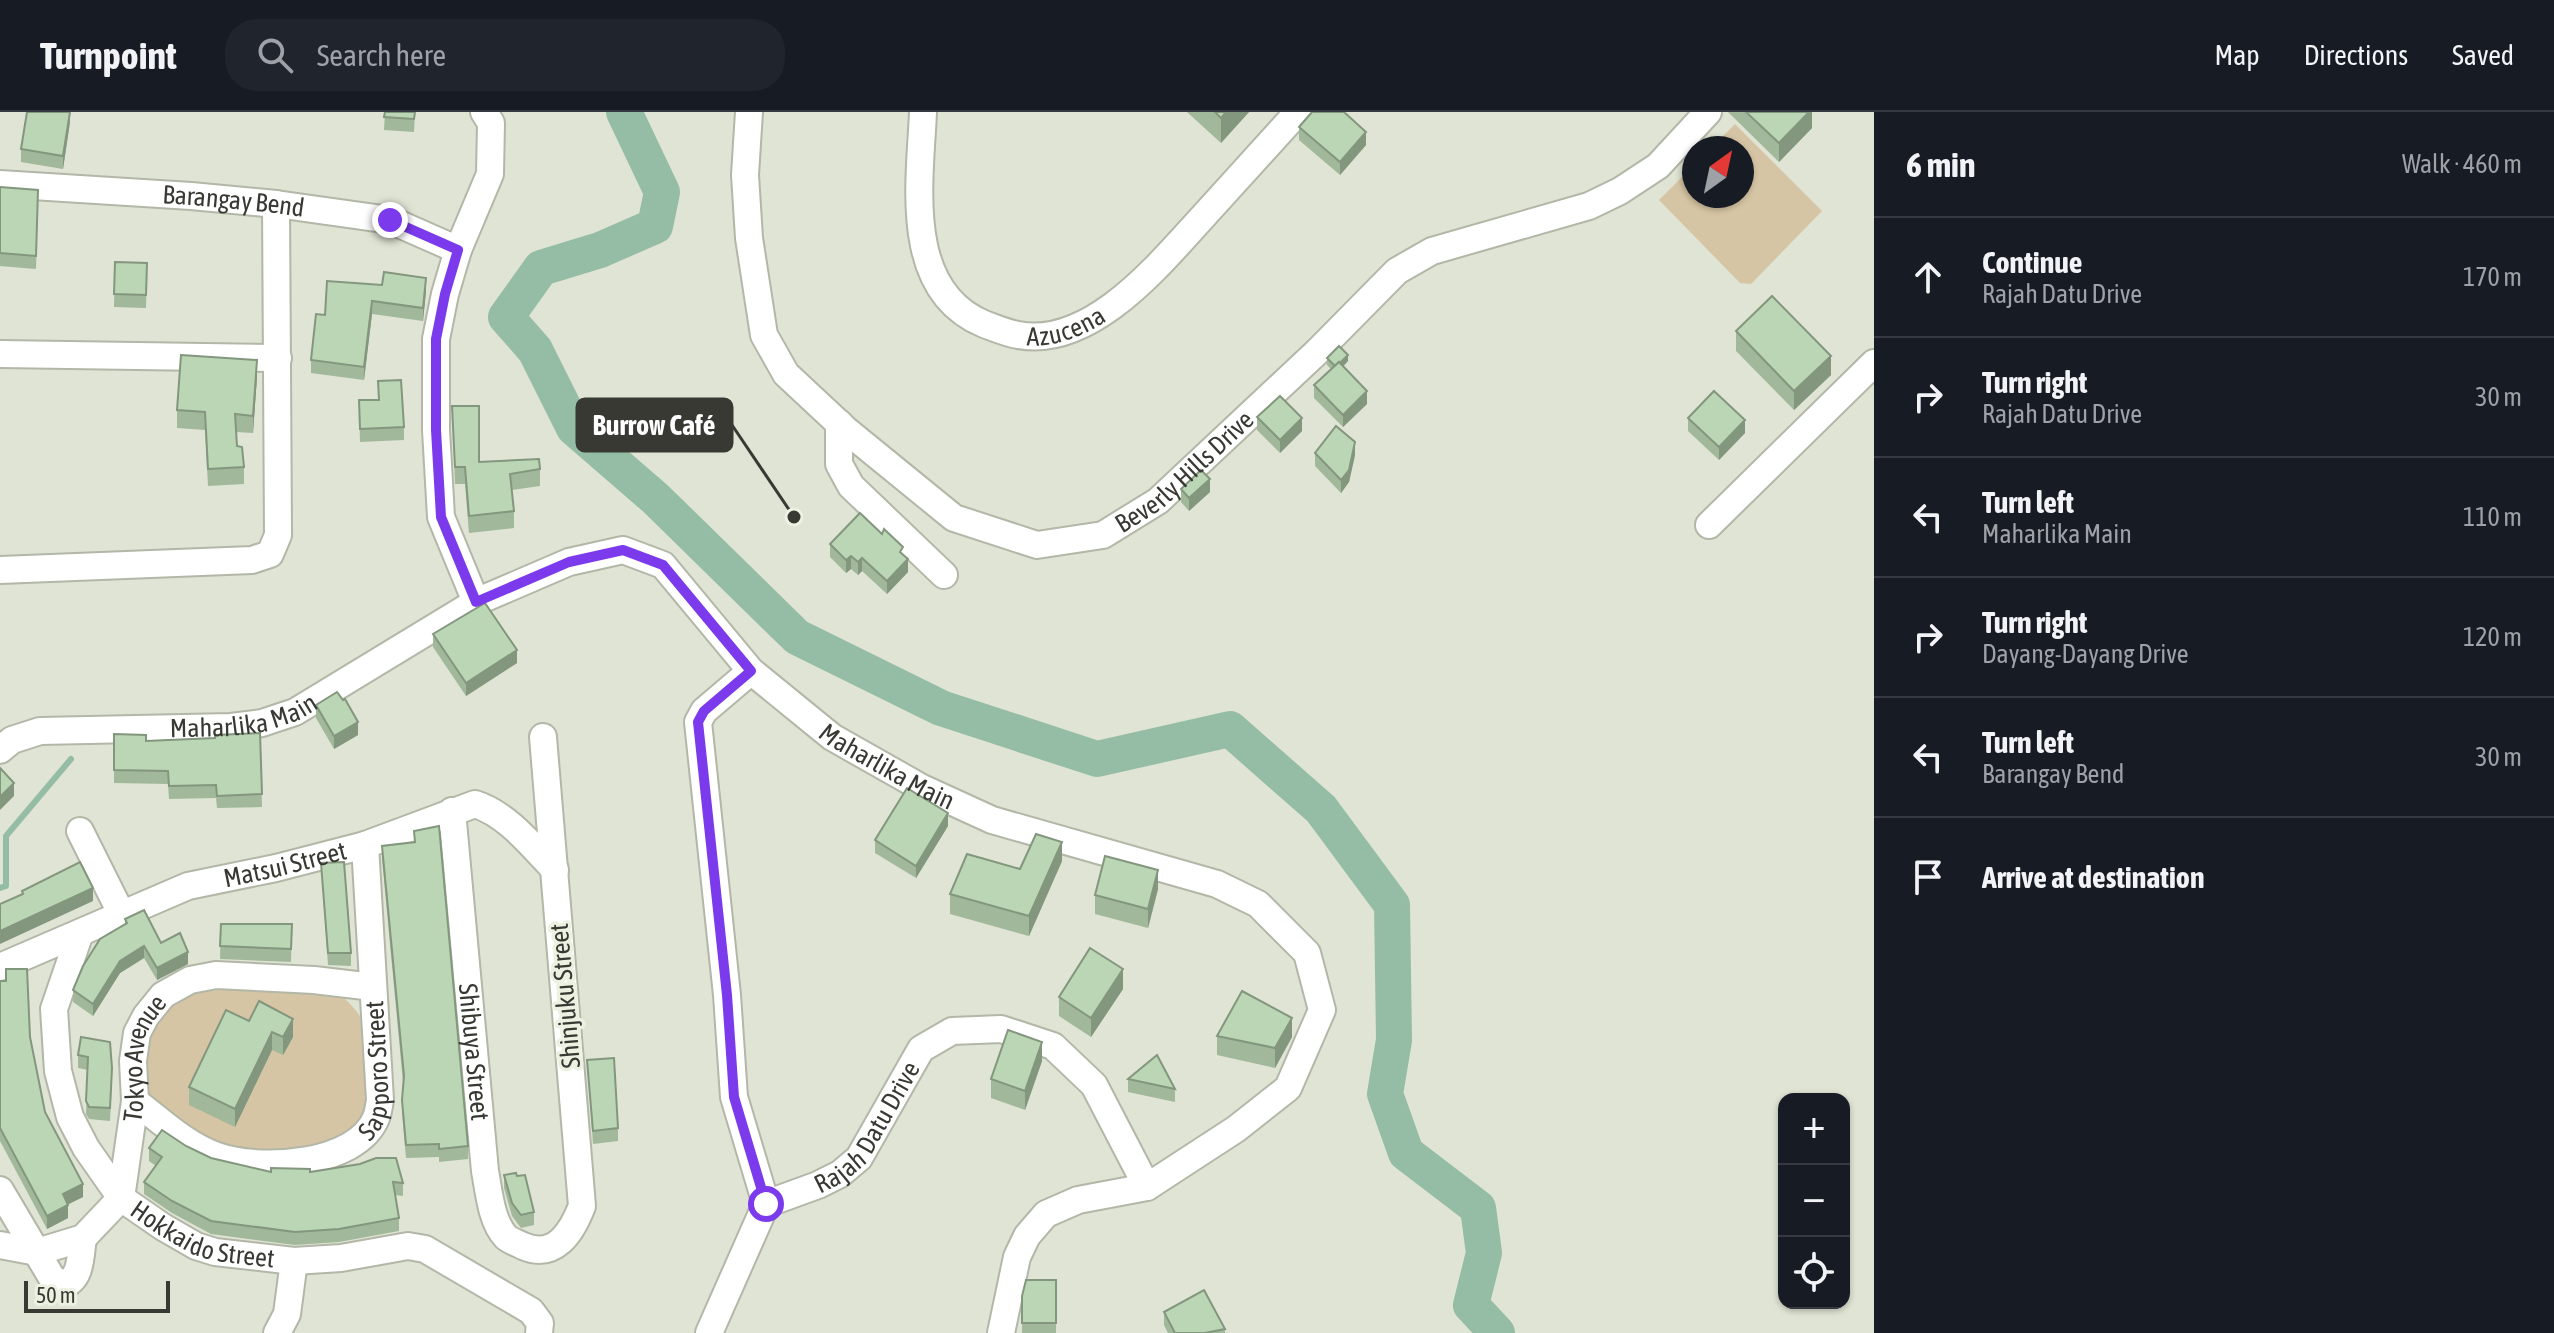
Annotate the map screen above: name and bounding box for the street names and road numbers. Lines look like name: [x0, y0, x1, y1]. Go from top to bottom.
street label: Barangay Bend: [162, 179, 306, 223]
street label: Azucena: [1026, 300, 1110, 352]
street label: Beverly Hills Drive: [1110, 404, 1260, 539]
street label: Maharlika Main: [170, 687, 322, 743]
street label: Maharlika Main: [813, 718, 959, 816]
street label: Matsui Street: [221, 835, 350, 893]
street label: Shinjuku Street: [544, 922, 586, 1070]
street label: Shibuya Street: [453, 982, 495, 1122]
street label: Tokyo Avenue: [117, 988, 172, 1124]
street label: Sapporo Street: [352, 1000, 395, 1146]
street label: Rajah Datu Drive: [809, 1056, 926, 1199]
street label: Hokkaido Street: [125, 1194, 276, 1274]

